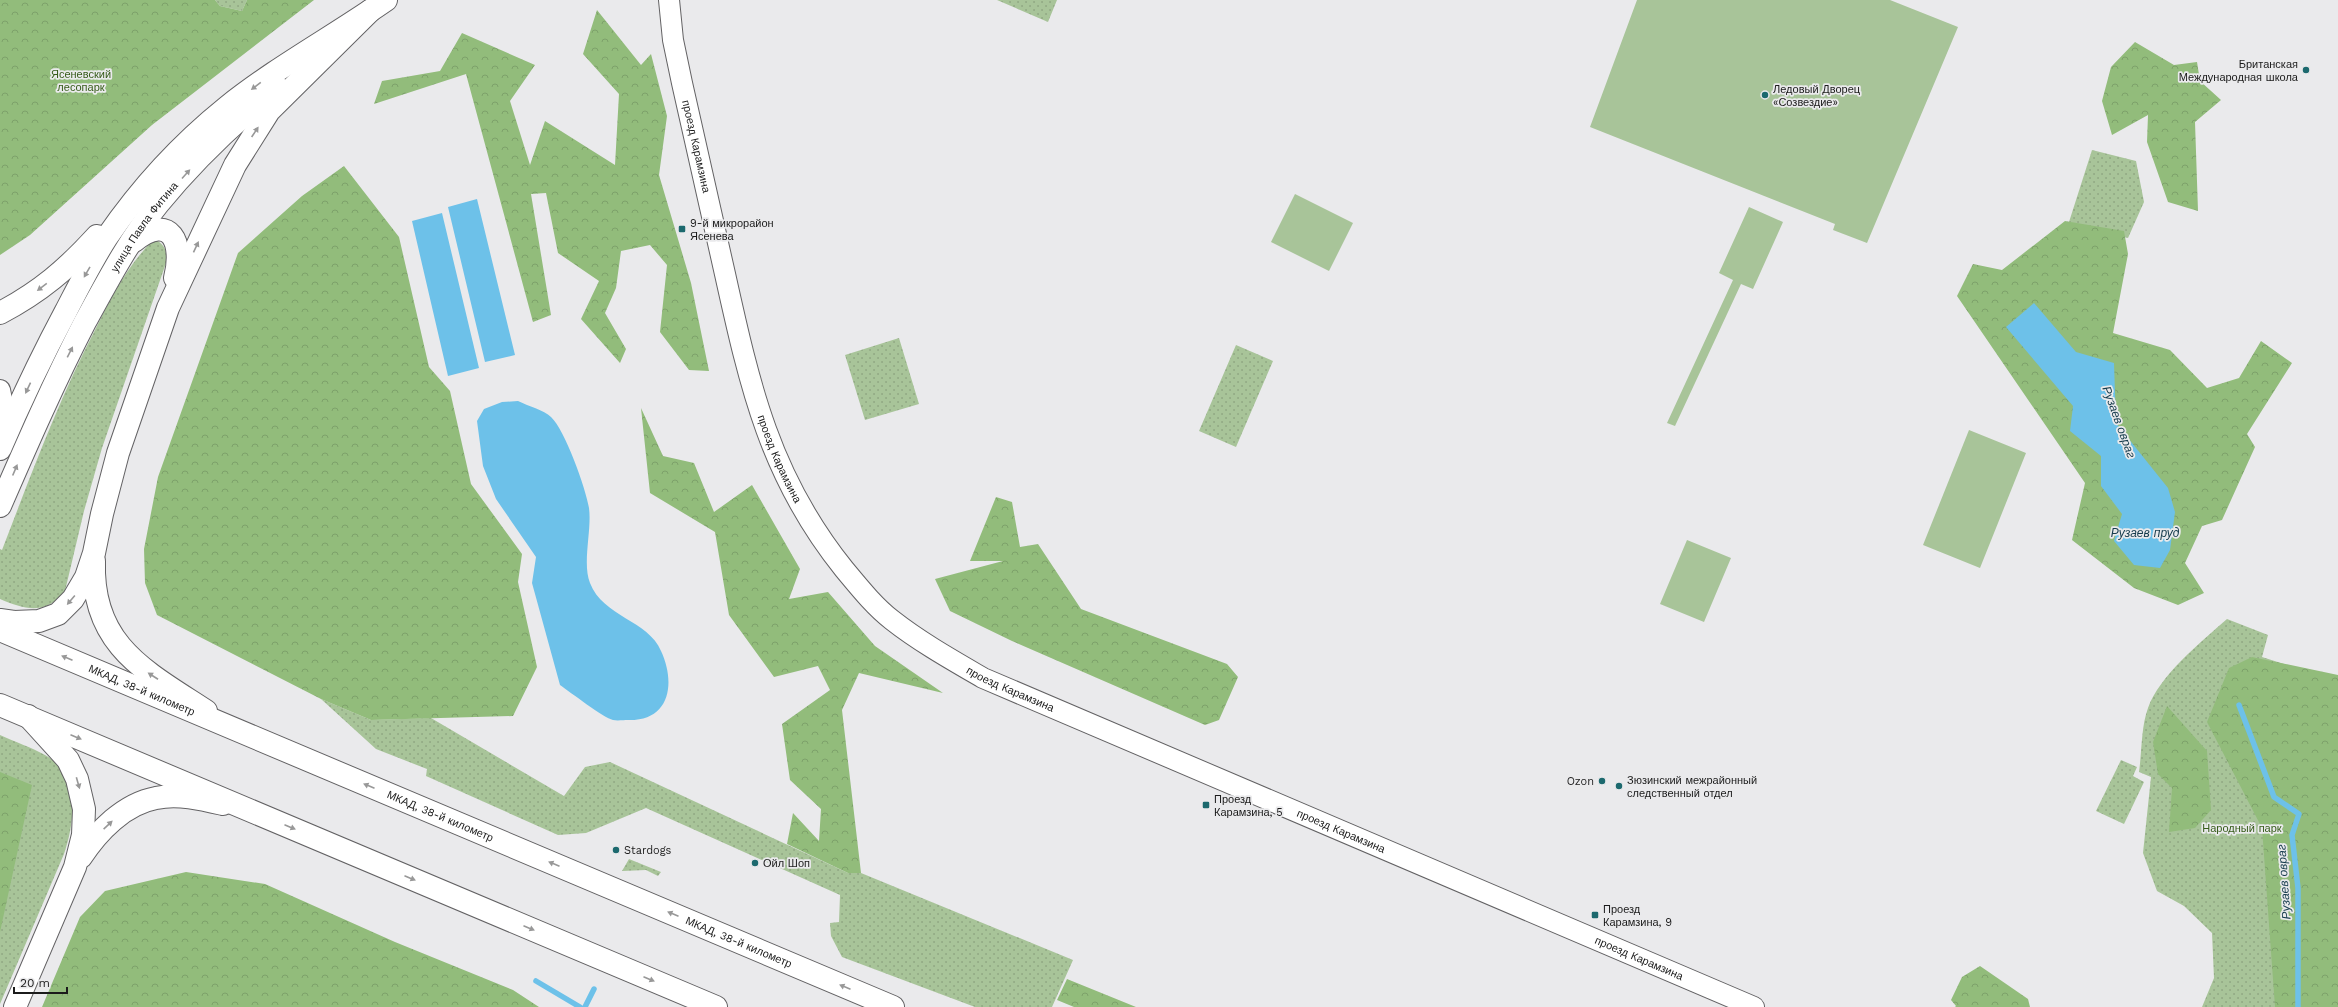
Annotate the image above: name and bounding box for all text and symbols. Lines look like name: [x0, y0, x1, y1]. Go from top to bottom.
place label: Британская Международная школа: [2179, 58, 2299, 84]
marker: Британская Международная школа: [2301, 65, 2311, 75]
park label: Ясеневский лесопарк: [51, 68, 111, 94]
one-way arrow: [250, 81, 261, 90]
place label: Ледовый Дворец «Созвездие»: [1773, 83, 1861, 109]
marker: Ледовый Дворец «Созвездие»: [1760, 90, 1770, 100]
street label: проезд Карамзина: [679, 99, 713, 195]
one-way arrow: [251, 126, 259, 137]
one-way arrow: [181, 168, 190, 179]
street label: улица Павла Фитина: [108, 179, 181, 275]
place label: 9-й микрорайон Ясенева: [690, 217, 774, 243]
marker: 9-й микрорайон Ясенева: [677, 224, 687, 234]
one-way arrow: [193, 241, 199, 253]
one-way arrow: [83, 266, 90, 278]
one-way arrow: [36, 283, 47, 291]
one-way arrow: [67, 347, 73, 358]
one-way arrow: [25, 382, 31, 394]
water label: Рузаев овраг: [2100, 384, 2138, 460]
street label: проезд Карамзина: [755, 413, 804, 506]
one-way arrow: [13, 464, 19, 476]
water label: Рузаев пруд: [2111, 526, 2180, 540]
one-way arrow: [67, 595, 76, 605]
one-way arrow: [61, 655, 73, 661]
street label: МКАД, 38-й километр: [86, 662, 197, 719]
street label: проезд Карамзина: [964, 664, 1057, 715]
one-way arrow: [148, 672, 158, 680]
one-way arrow: [71, 734, 82, 740]
place label: Зюзинский межрайонный следственный отдел: [1627, 774, 1757, 800]
place label: Ozon: [1567, 775, 1594, 788]
marker: Ozon: [1597, 776, 1607, 786]
one-way arrow: [75, 777, 81, 789]
marker: Зюзинский межрайонный следственный отдел: [1614, 781, 1624, 791]
one-way arrow: [364, 783, 375, 789]
street label: МКАД, 38-й километр: [385, 788, 495, 845]
place label: Проезд Карамзина, 5: [1214, 793, 1283, 819]
marker: Проезд Карамзина, 5: [1201, 800, 1211, 810]
street label: проезд Карамзина: [1295, 807, 1388, 856]
one-way arrow: [102, 821, 113, 830]
park label: Народный парк: [2202, 822, 2282, 835]
one-way arrow: [284, 824, 296, 830]
place label: Stardogs: [624, 844, 672, 857]
water label: Рузаев овраг: [2274, 844, 2294, 920]
marker: Stardogs: [611, 845, 621, 855]
place label: Ойл Шоп: [763, 857, 810, 870]
marker: Ойл Шоп: [750, 858, 760, 868]
one-way arrow: [547, 860, 559, 866]
one-way arrow: [404, 875, 416, 881]
place label: Проезд Карамзина, 9: [1603, 903, 1672, 929]
marker: Проезд Карамзина, 9: [1590, 910, 1600, 920]
one-way arrow: [667, 911, 679, 917]
street label: МКАД, 38-й километр: [683, 914, 794, 971]
one-way arrow: [524, 926, 536, 932]
street label: проезд Карамзина: [1593, 934, 1686, 983]
scale bar: [14, 969, 67, 995]
text: 20 m: [20, 976, 50, 990]
one-way arrow: [644, 976, 655, 982]
one-way arrow: [838, 983, 850, 989]

